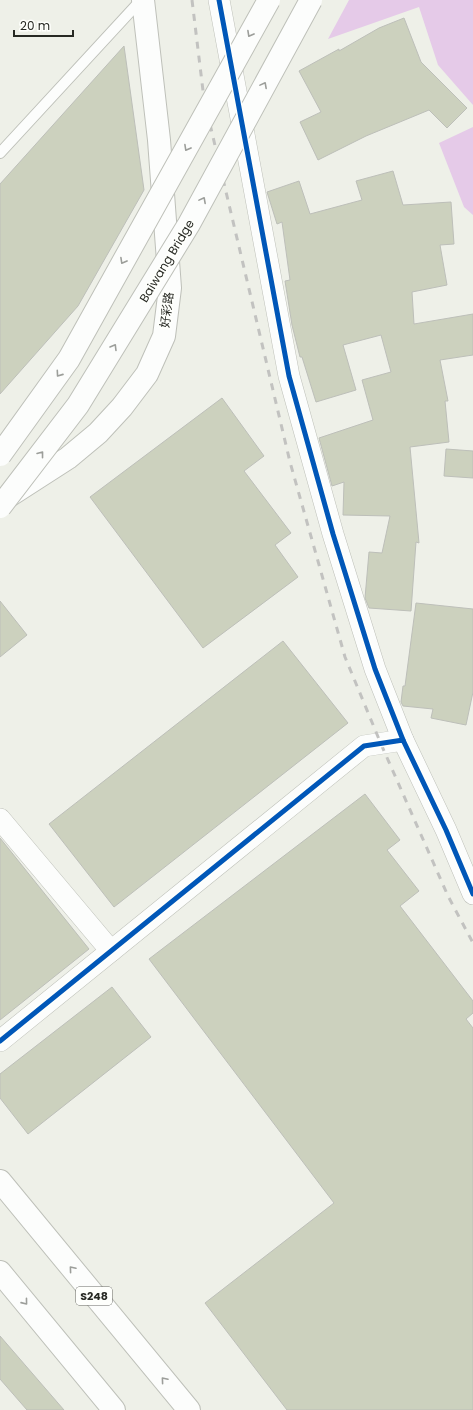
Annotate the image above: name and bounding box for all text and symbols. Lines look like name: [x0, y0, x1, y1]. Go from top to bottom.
scale bar: [14, 12, 73, 38]
text: 20 m: [20, 17, 50, 34]
one-way arrow: [248, 30, 255, 37]
one-way arrow: [260, 82, 267, 89]
one-way arrow: [184, 143, 191, 151]
one-way arrow: [198, 196, 205, 204]
street label: Baiwang Bridge: [135, 216, 198, 305]
one-way arrow: [121, 257, 128, 264]
street label: 好彩路: [156, 291, 177, 329]
one-way arrow: [109, 344, 117, 351]
one-way arrow: [57, 369, 64, 376]
one-way arrow: [36, 452, 43, 459]
one-way arrow: [70, 1266, 77, 1273]
road number: S248: [76, 1287, 112, 1305]
one-way arrow: [20, 1297, 27, 1304]
one-way arrow: [161, 1377, 168, 1385]

